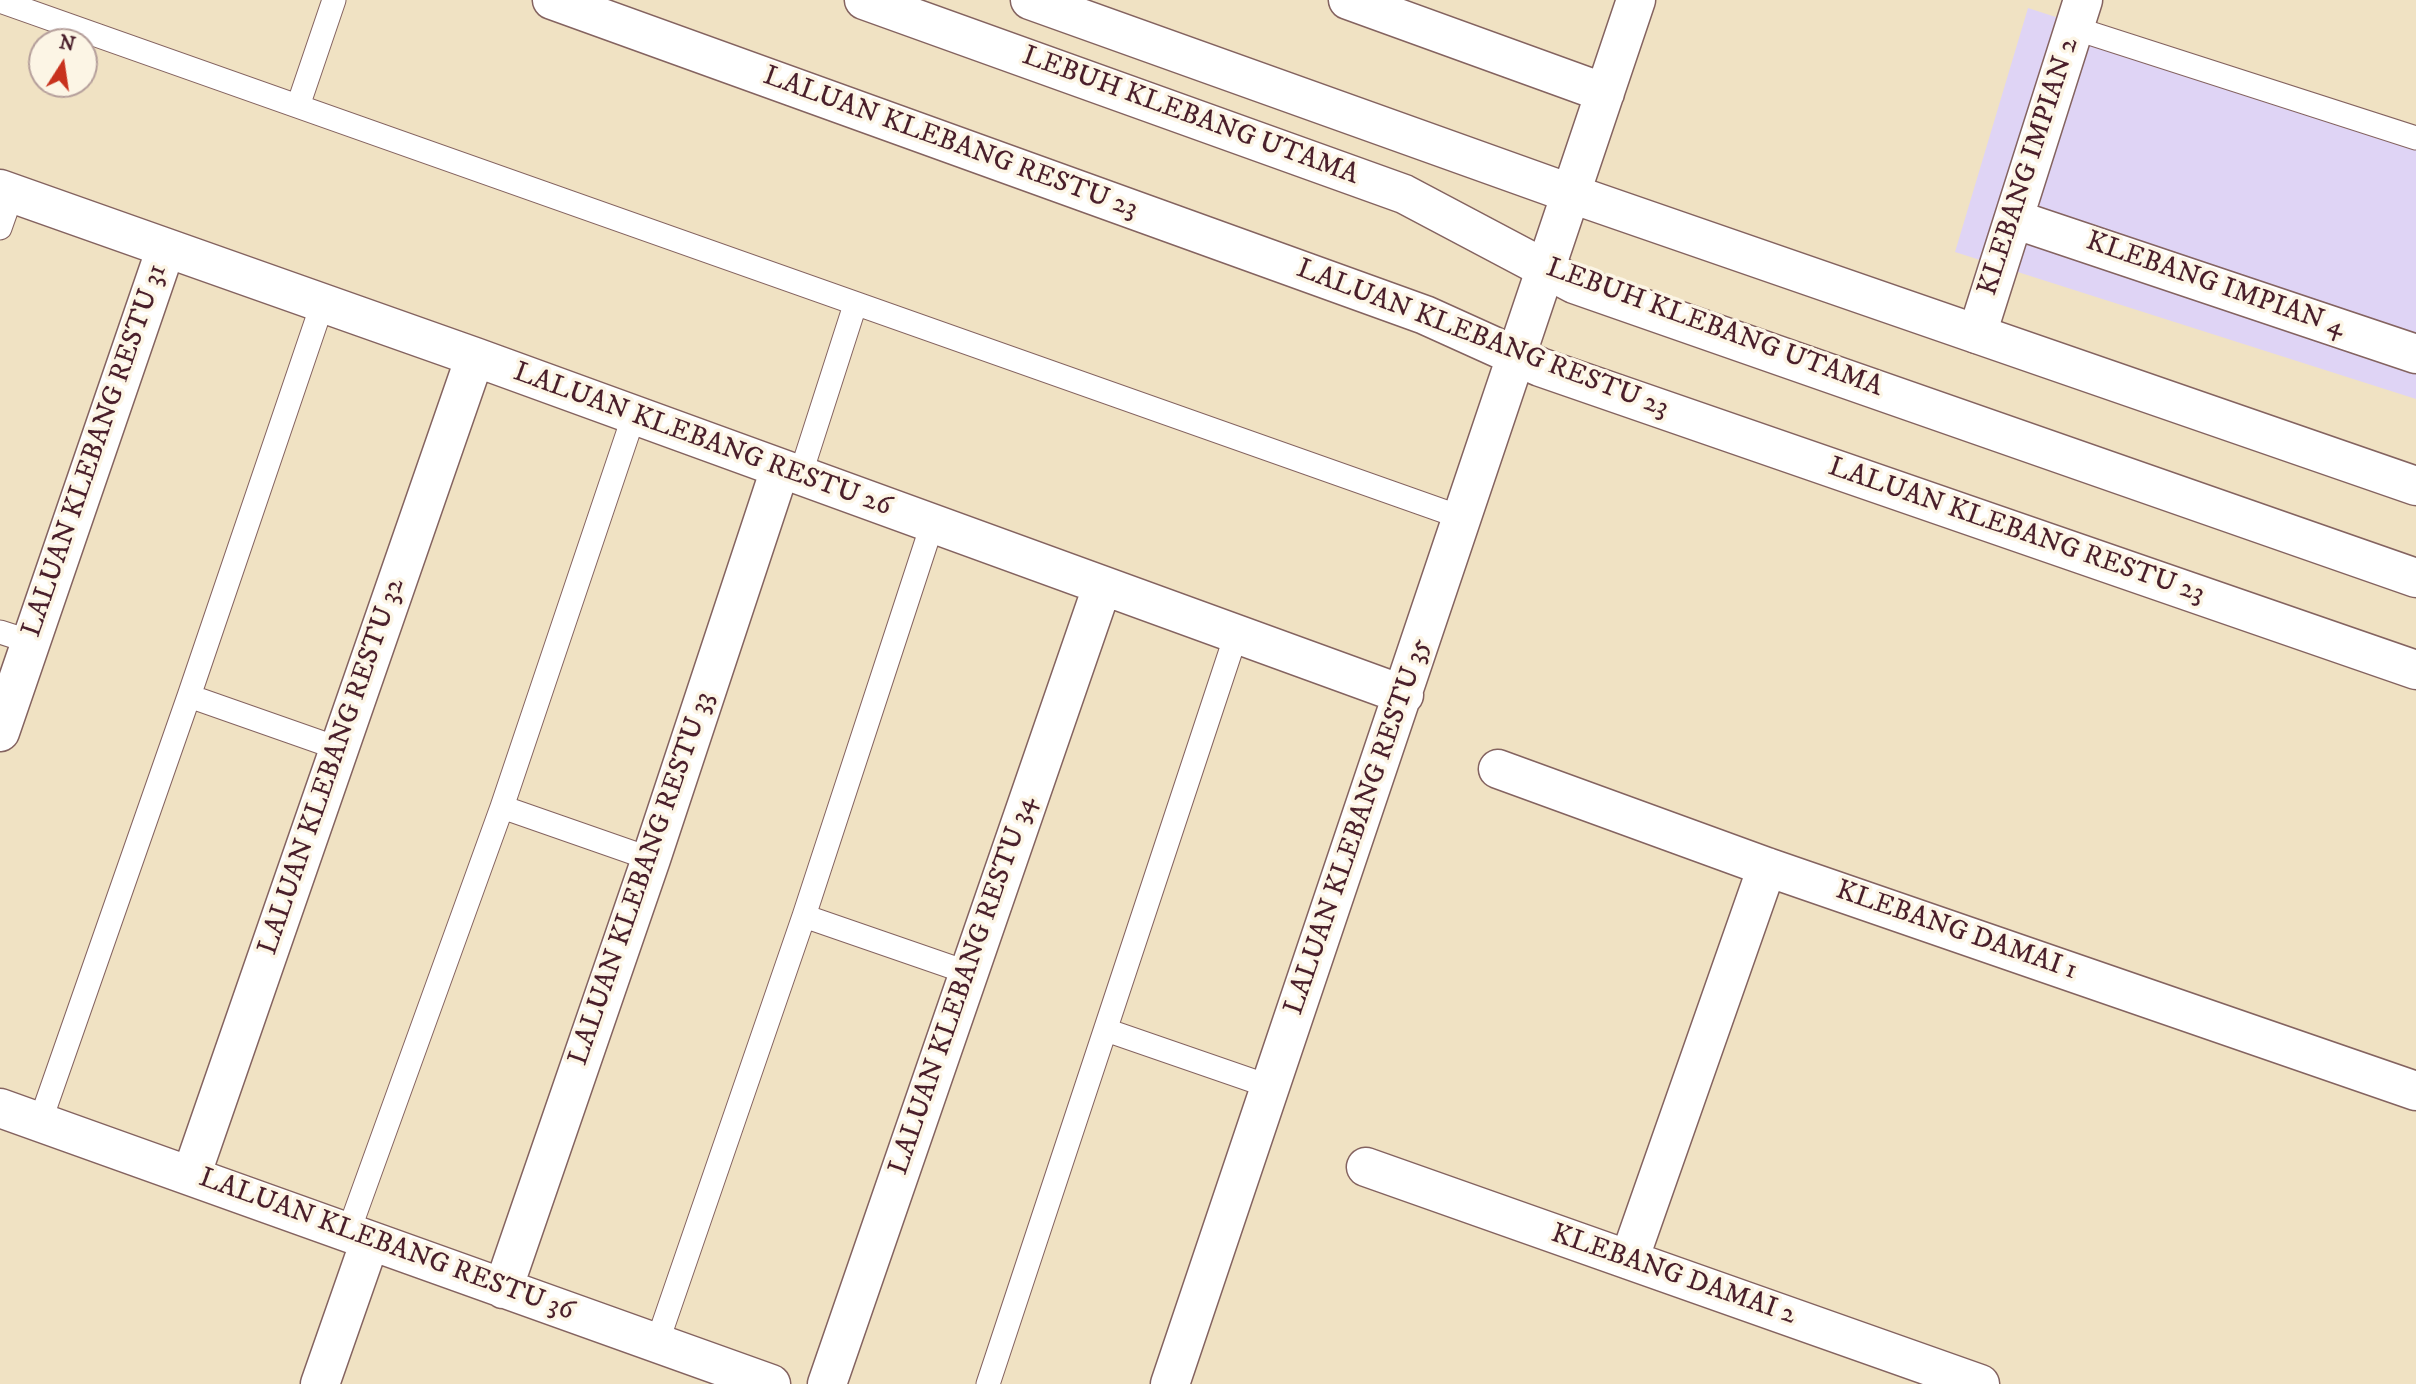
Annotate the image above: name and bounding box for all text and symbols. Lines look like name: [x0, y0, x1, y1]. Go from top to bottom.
north arrow: [28, 28, 98, 98]
text: N: [57, 31, 77, 57]
street label: KLEBANG IMPIAN 2: [1972, 34, 2088, 300]
street label: LEBUH KLEBANG UTAMA: [1017, 40, 1363, 194]
street label: LALUAN KLEBANG RESTU 23: [758, 61, 1142, 227]
street label: KLEBANG IMPIAN 4: [2081, 226, 2349, 346]
street label: LEBUH KLEBANG UTAMA: [1541, 252, 1887, 406]
street label: LALUAN KLEBANG RESTU 23: [1291, 253, 1673, 427]
street label: LALUAN KLEBANG RESTU 31: [16, 260, 176, 642]
street label: LALUAN KLEBANG RESTU 26: [508, 357, 896, 525]
street label: LALUAN KLEBANG RESTU 23: [1823, 452, 2209, 612]
street label: LALUAN KLEBANG RESTU 32: [253, 574, 413, 960]
street label: LALUAN KLEBANG RESTU 35: [1279, 634, 1439, 1020]
street label: LALUAN KLEBANG RESTU 33: [563, 688, 723, 1070]
street label: LALUAN KLEBANG RESTU 34: [883, 792, 1045, 1180]
street label: KLEBANG DAMAI 1: [1831, 875, 2081, 989]
street label: LALUAN KLEBANG RESTU 36: [194, 1162, 578, 1330]
street label: KLEBANG DAMAI 2: [1546, 1218, 1800, 1334]

